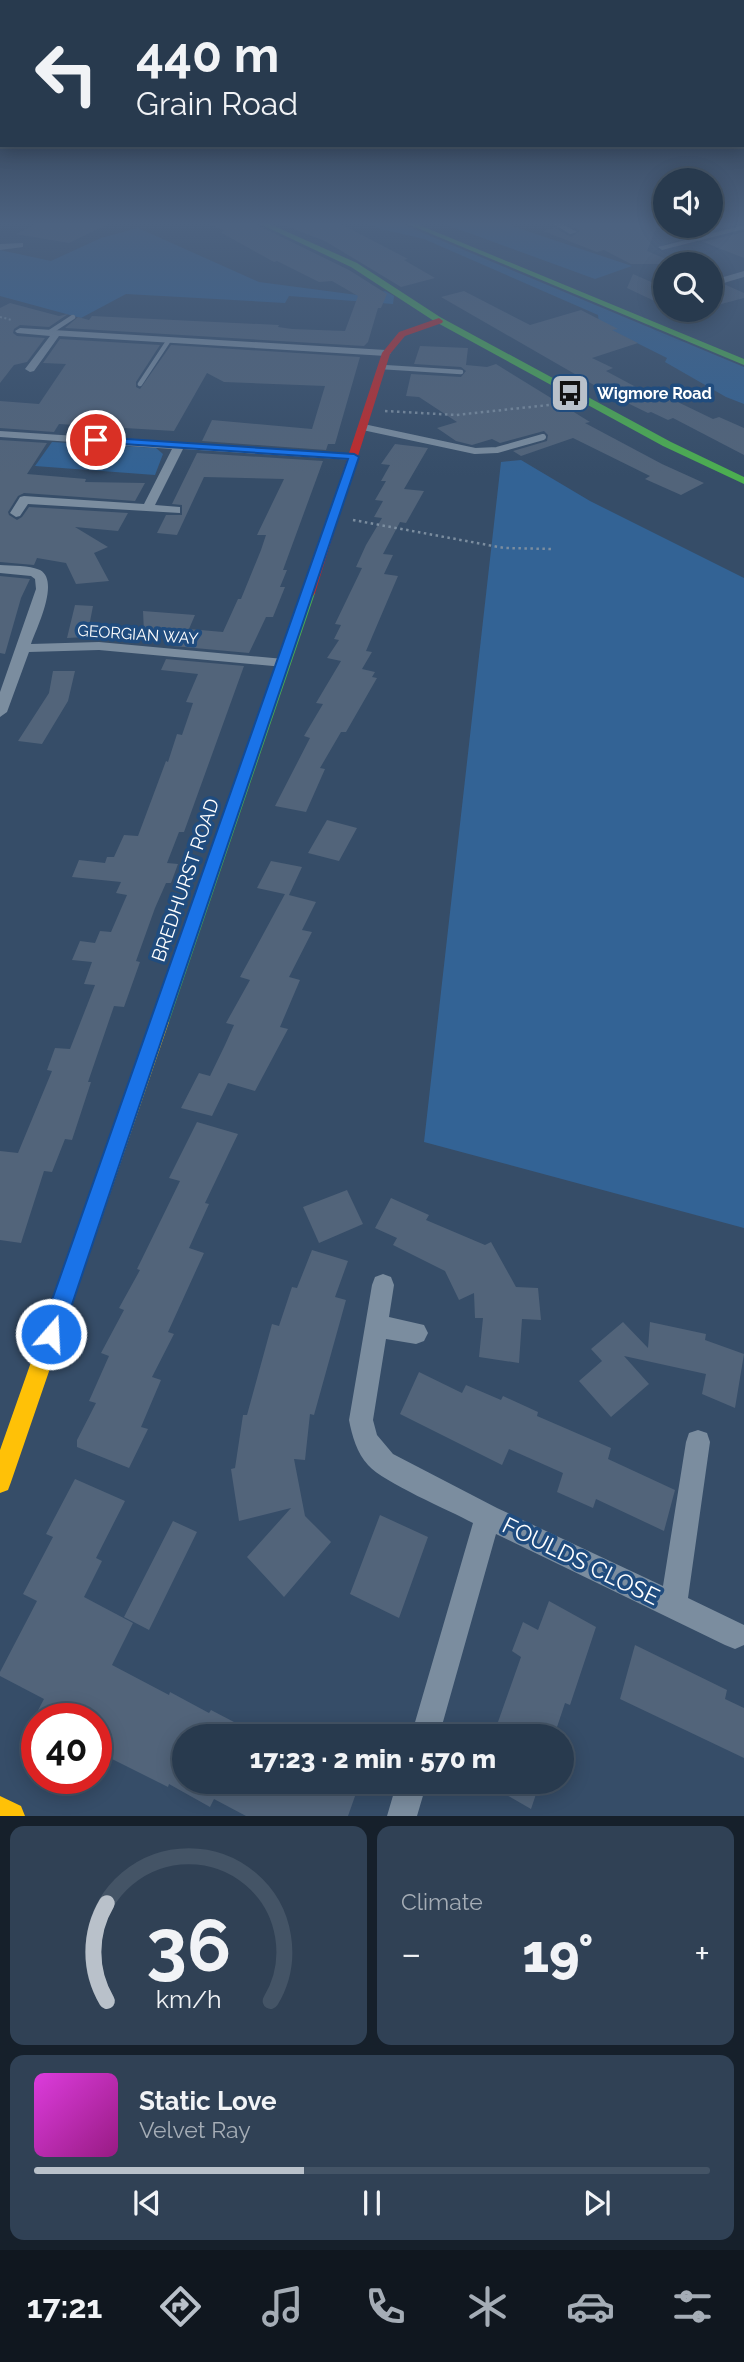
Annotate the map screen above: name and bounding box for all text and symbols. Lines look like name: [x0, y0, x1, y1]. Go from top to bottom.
text: 440 m: [136, 26, 279, 83]
icon: left: [21, 28, 112, 119]
text: Grain Road: [136, 85, 298, 122]
map controls: [653, 168, 723, 322]
button: sound: [653, 168, 723, 238]
button: search: [653, 252, 723, 322]
bus stop icon: Wigmore Road: [549, 372, 591, 414]
place label: Wigmore Road: [597, 384, 712, 403]
pin: [66, 410, 126, 470]
icon: arrive: [77, 421, 115, 459]
street label: GEORGIAN WAY: [77, 621, 200, 648]
street label: BREDHURST ROAD: [147, 796, 223, 964]
position arrow: [14, 1297, 88, 1371]
street label: FOULDS CLOSE: [498, 1511, 664, 1610]
speed limit sign: 40: [21, 1703, 112, 1794]
text: 17:23 · 2 min · 570 m: [250, 1744, 496, 1774]
text: Climate: [401, 1888, 483, 1915]
text: 36: [146, 1904, 231, 1989]
text: 19°: [522, 1923, 594, 1984]
text: −: [401, 1931, 421, 1976]
text: +: [694, 1931, 710, 1976]
text: km/h: [156, 1984, 221, 2014]
text: Static Love: [139, 2086, 277, 2116]
text: Velvet Ray: [139, 2116, 251, 2143]
icon: previous: [128, 2184, 166, 2222]
icon: pause: [353, 2184, 391, 2222]
icon: next: [578, 2184, 616, 2222]
icon: directions: [156, 2282, 205, 2331]
icon: music: [258, 2282, 307, 2331]
icon: phone: [361, 2282, 410, 2331]
icon: climate: [463, 2282, 512, 2331]
icon: car: [566, 2282, 615, 2331]
icon: filters: [668, 2282, 717, 2331]
text: 17:21: [27, 2288, 102, 2325]

